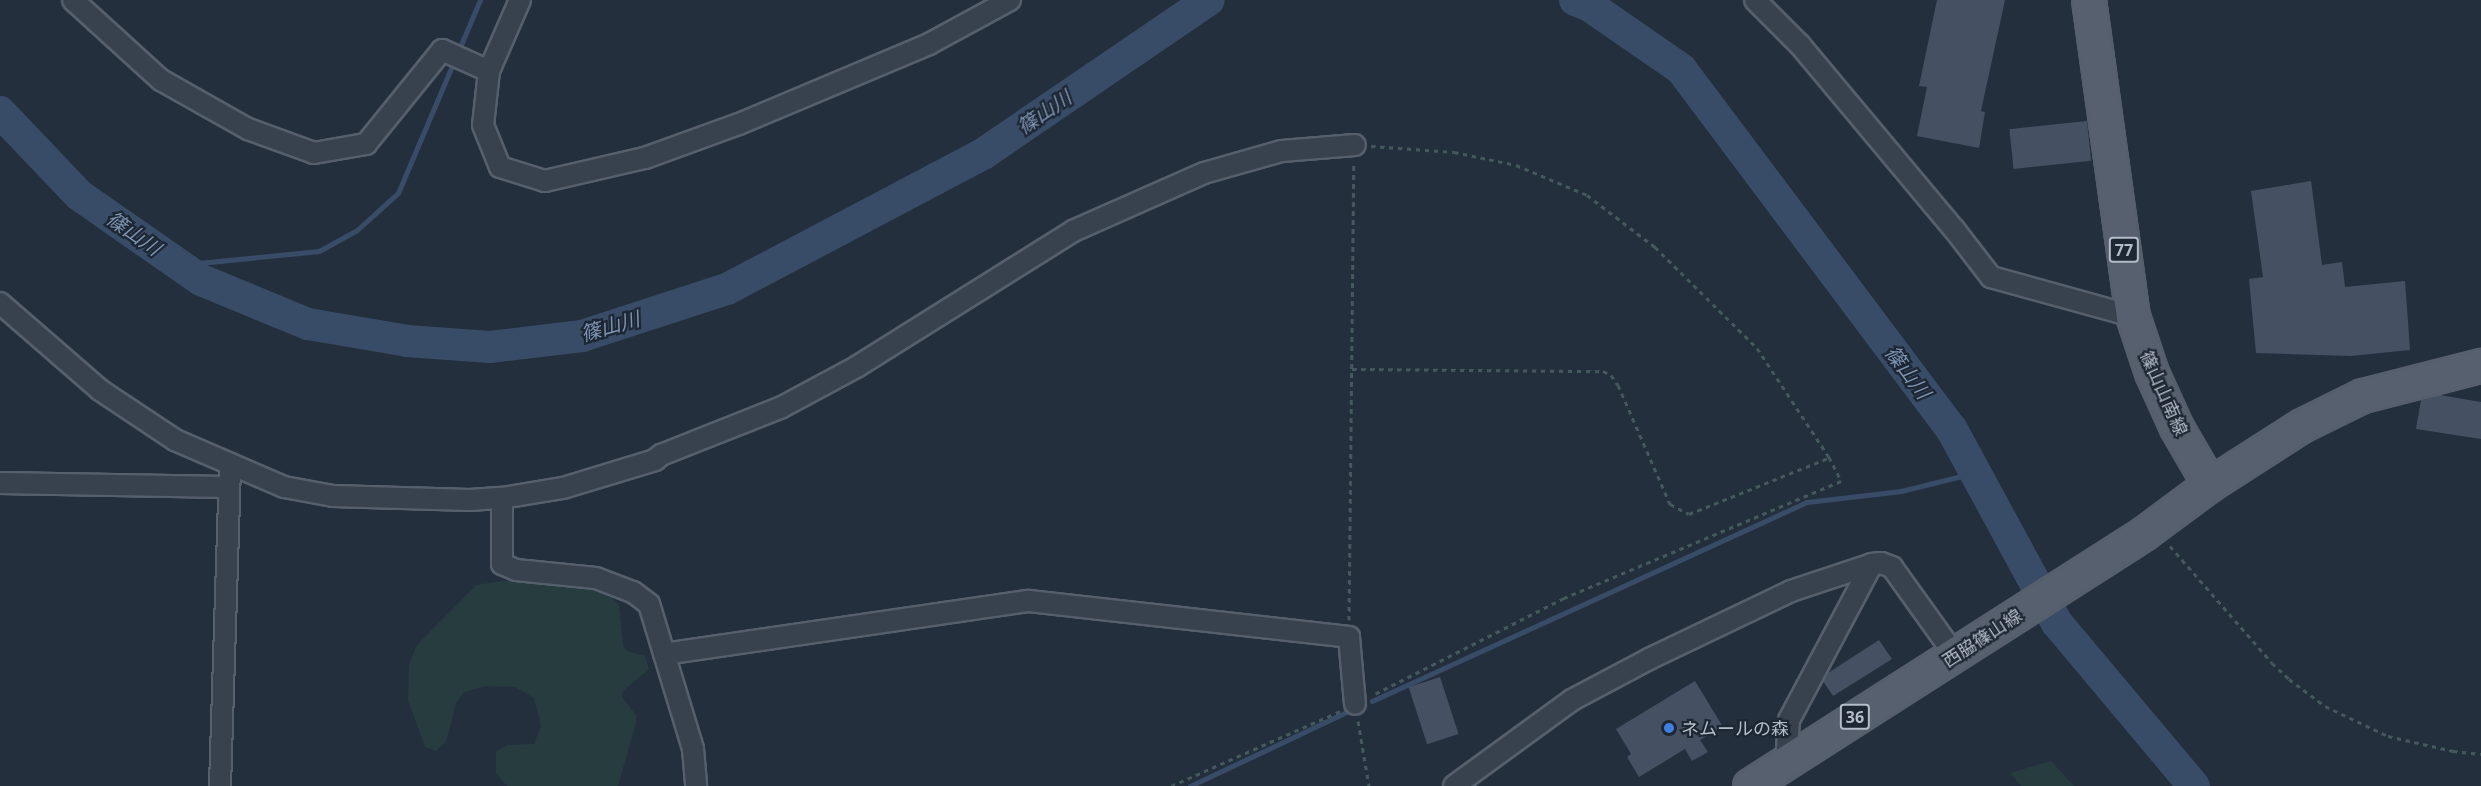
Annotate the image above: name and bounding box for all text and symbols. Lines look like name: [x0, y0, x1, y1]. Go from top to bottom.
water label: 篠山川: [1012, 85, 1076, 139]
water label: 篠山川: [103, 206, 165, 260]
road number: 77: [2108, 237, 2140, 263]
water label: 篠山川: [578, 306, 642, 346]
water label: 篠山川: [1880, 341, 1936, 403]
street label: 篠山山南線: [2136, 347, 2192, 439]
street label: 西脇篠山線: [1938, 604, 2026, 672]
road number: 36: [1838, 704, 1872, 730]
place label: ネムールの森: [1681, 717, 1789, 739]
marker: ネムールの森: [1662, 721, 1676, 735]

